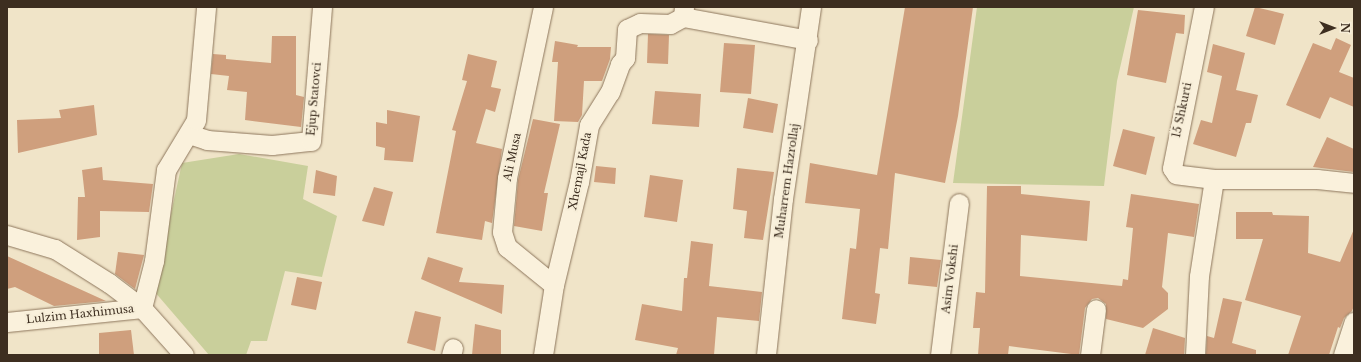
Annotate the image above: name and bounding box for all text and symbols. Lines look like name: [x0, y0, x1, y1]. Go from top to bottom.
north arrow: [1313, 8, 1353, 48]
text: N: [1338, 23, 1352, 33]
street label: Ejup Statovci: [304, 62, 324, 136]
street label: 15 Shkurti: [1170, 81, 1194, 139]
street label: Muharrem Hazrollaj: [772, 123, 802, 239]
street label: Xhemajl Kada: [566, 131, 594, 211]
street label: Ali Musa: [500, 132, 524, 182]
street label: Asim Vokshi: [939, 243, 961, 315]
street label: Lulzim Haxhimusa: [25, 302, 135, 326]

